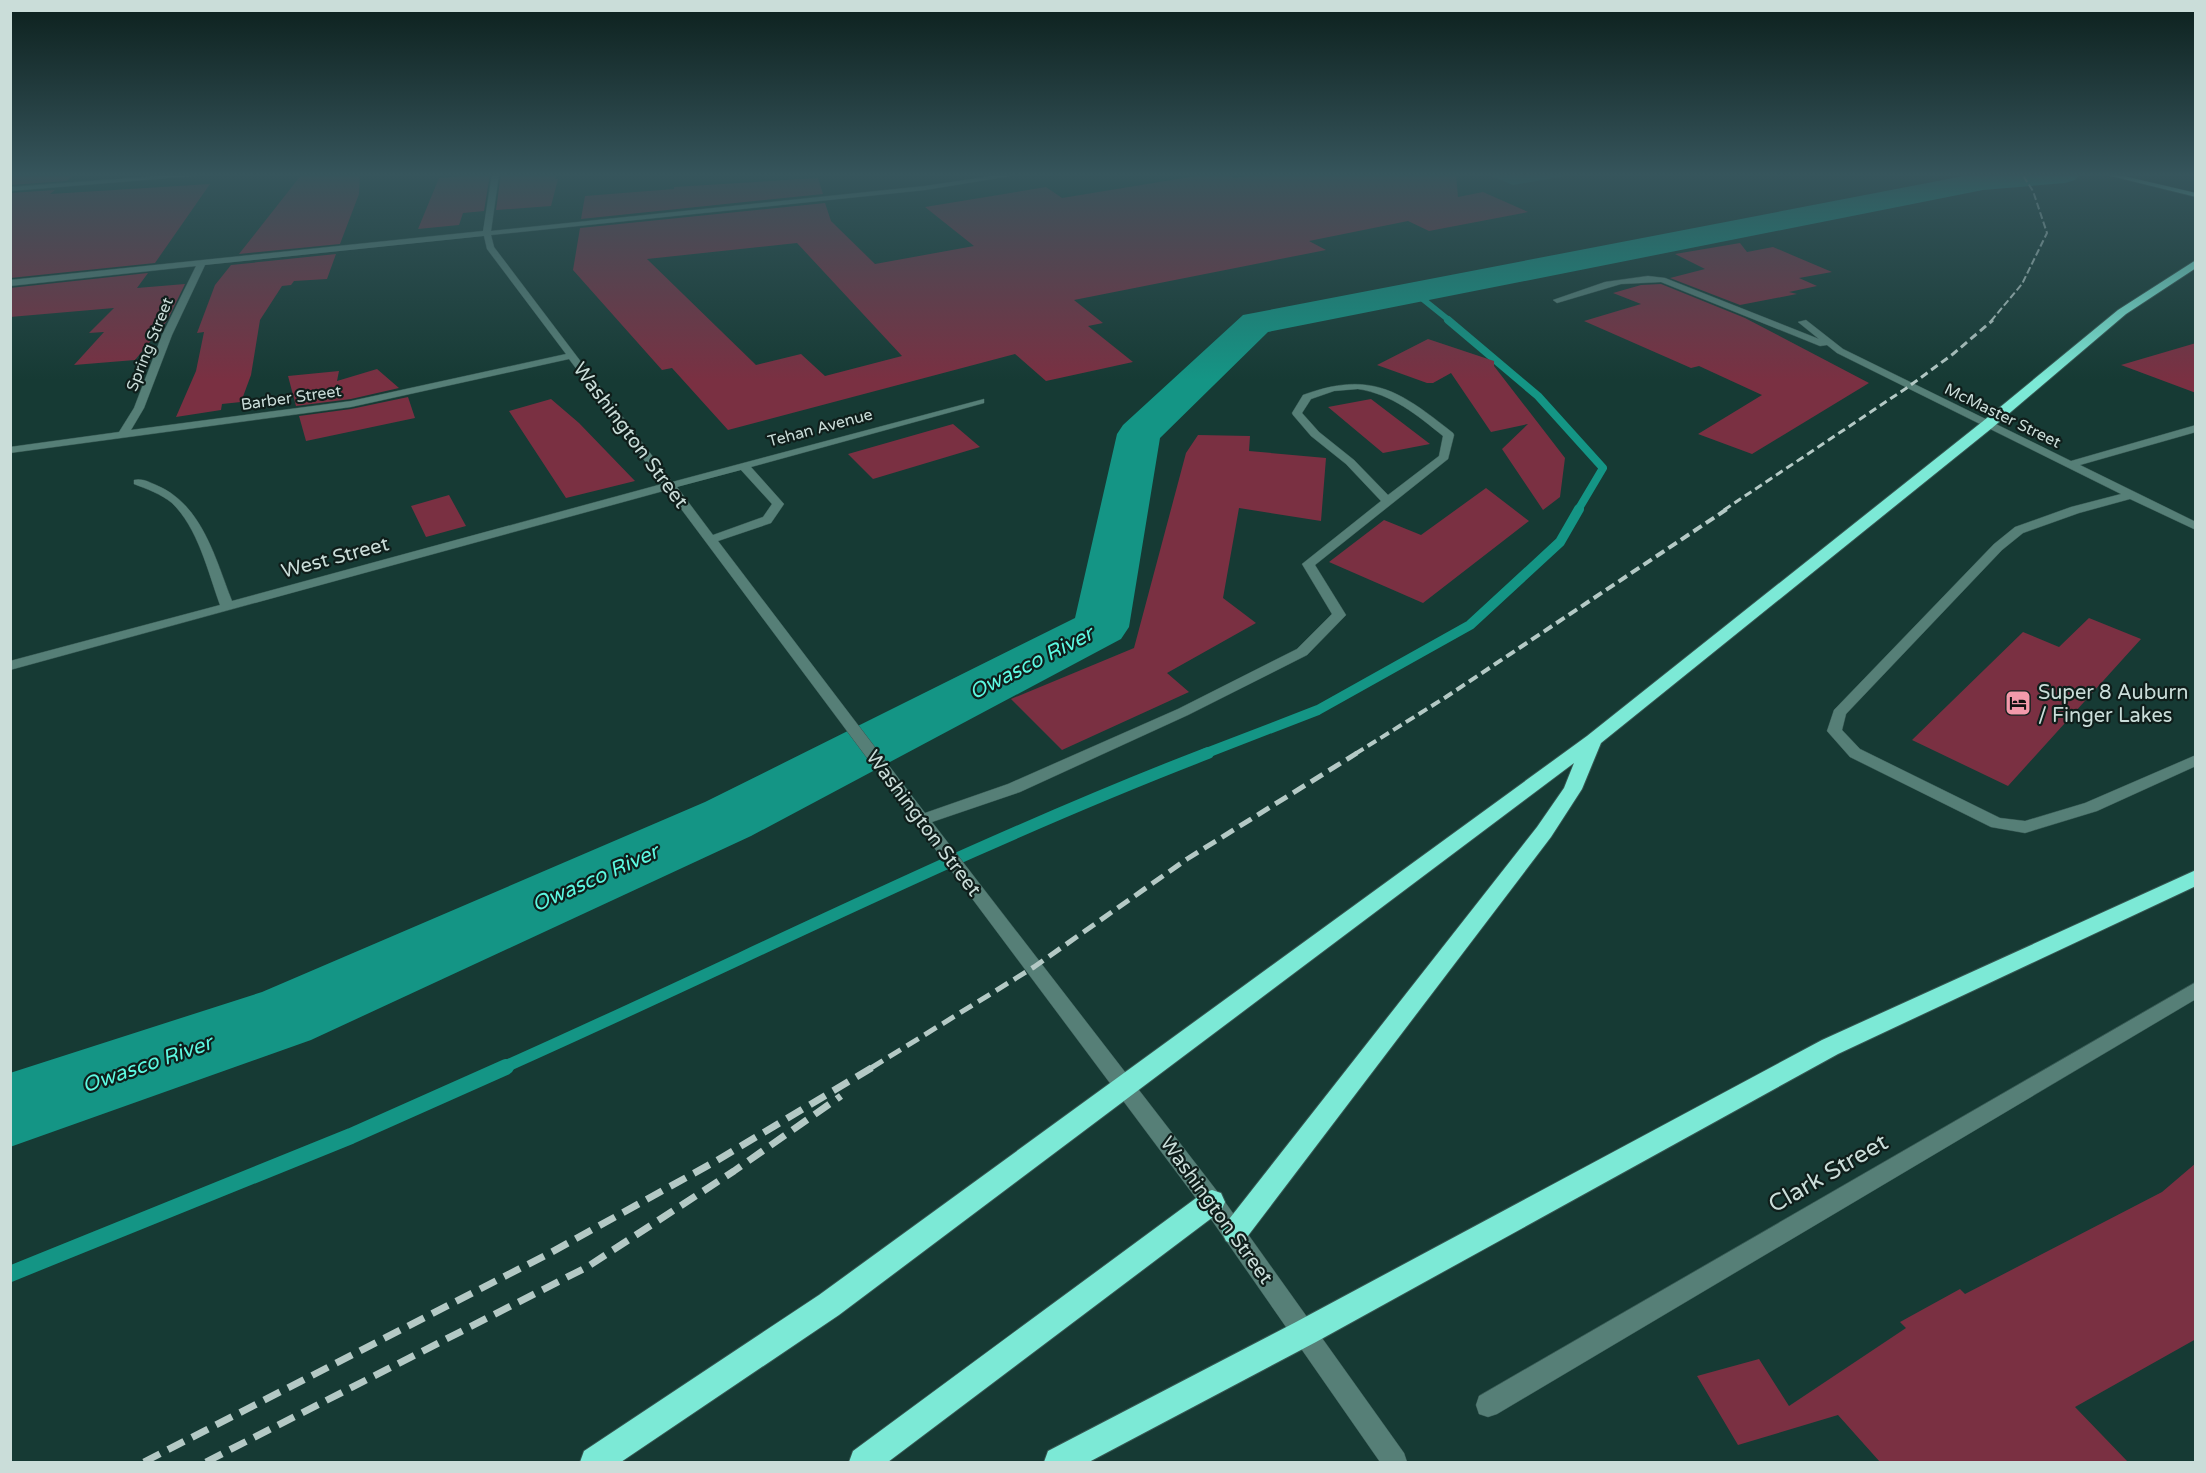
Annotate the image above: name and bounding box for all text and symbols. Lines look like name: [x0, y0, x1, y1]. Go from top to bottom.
street label: Spring Street: [122, 294, 178, 394]
street label: Washington Street: [568, 358, 693, 514]
street label: McMaster Street: [1941, 379, 2064, 453]
street label: Barber Street: [240, 381, 343, 415]
street label: Tehan Avenue: [766, 404, 875, 452]
street label: West Street: [279, 532, 392, 584]
water label: Owasco River: [965, 620, 1100, 705]
place label: Super 8 Auburn / Finger Lakes: [2038, 681, 2188, 728]
hotel icon: Super 8 Auburn / Finger Lakes: [2003, 688, 2033, 718]
street label: Washington Street: [861, 746, 986, 902]
water label: Owasco River: [528, 838, 665, 918]
water label: Owasco River: [79, 1030, 218, 1098]
street label: Clark Street: [1763, 1128, 1893, 1219]
street label: Washington Street: [1155, 1132, 1278, 1289]

